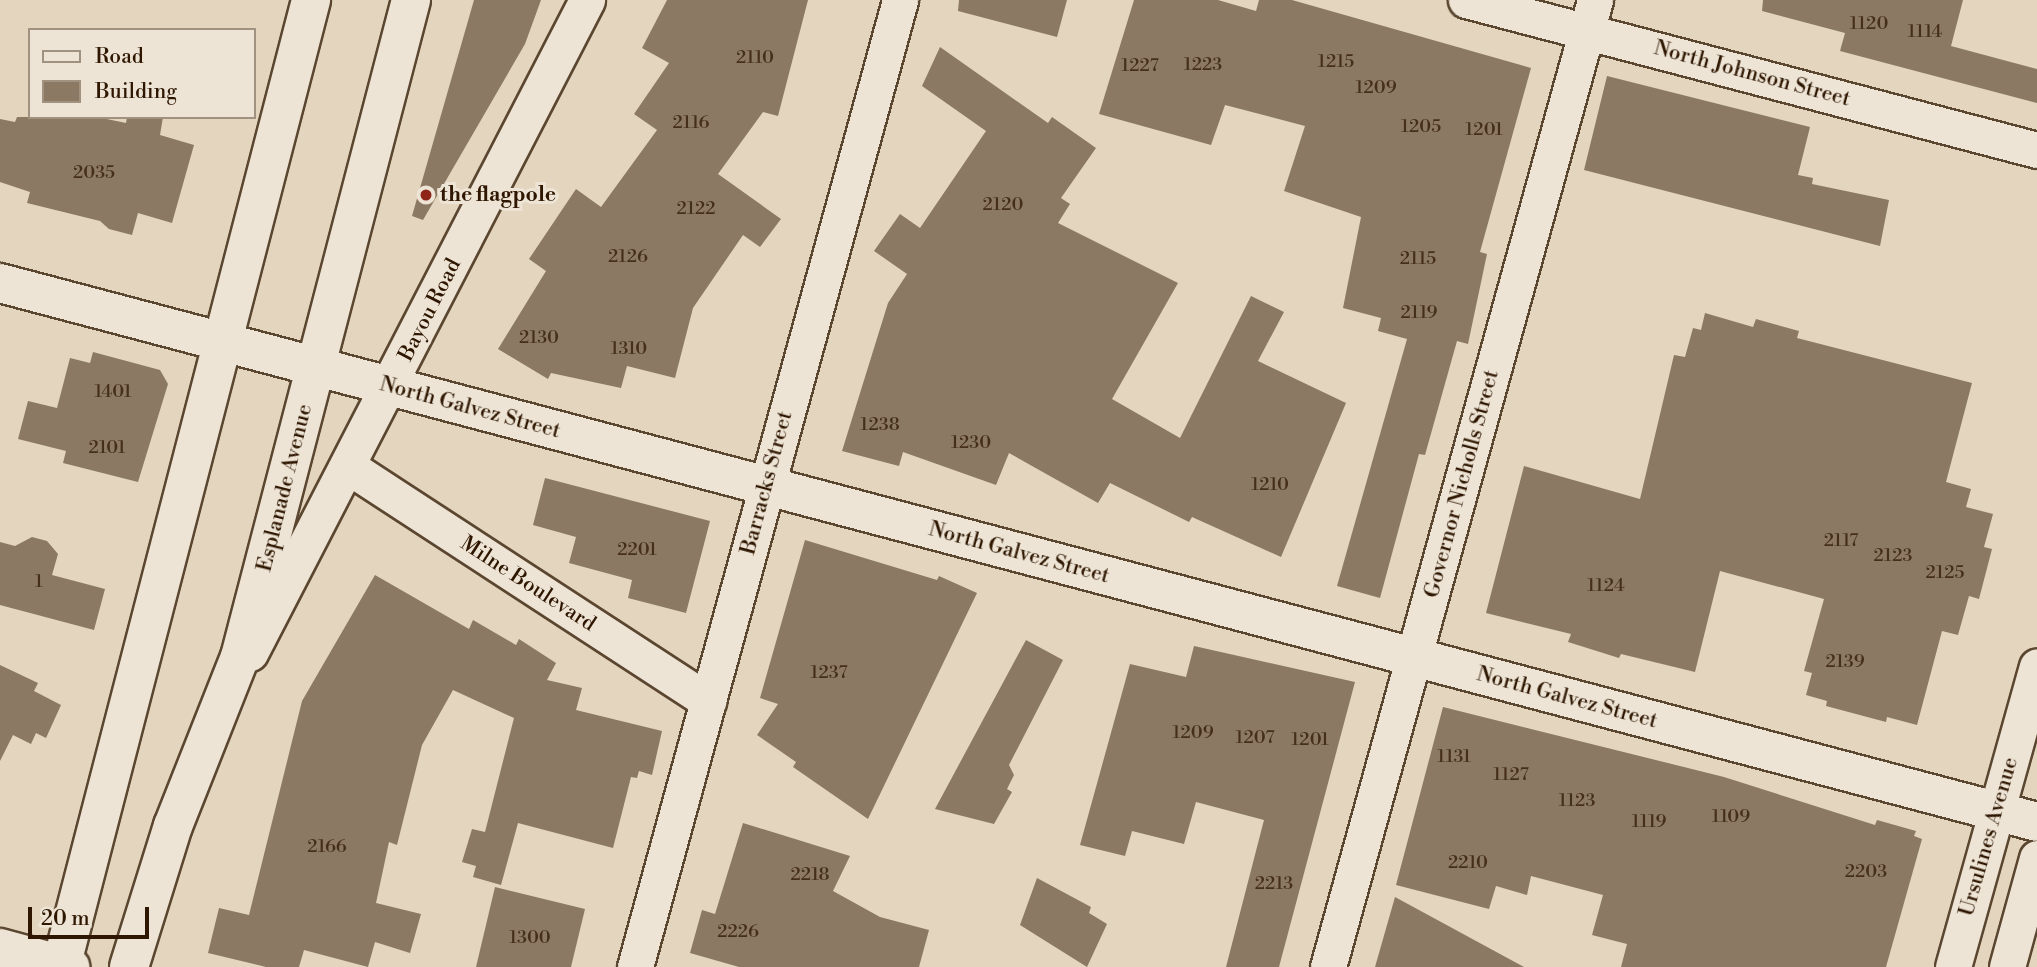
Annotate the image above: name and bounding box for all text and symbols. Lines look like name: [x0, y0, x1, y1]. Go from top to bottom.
house number: 1120: [1850, 13, 1888, 35]
house number: 1114: [1908, 21, 1942, 43]
legend: [28, 28, 256, 119]
street label: North Johnson Street: [1651, 36, 1853, 112]
text: Road: [95, 44, 144, 70]
house number: 2110: [736, 47, 774, 69]
house number: 1215: [1318, 51, 1354, 73]
house number: 1223: [1184, 54, 1222, 76]
house number: 1227: [1121, 55, 1159, 77]
house number: 1209: [1355, 77, 1397, 99]
text: Building: [95, 79, 177, 105]
house number: 2116: [673, 112, 709, 134]
house number: 1205: [1401, 116, 1441, 138]
house number: 1201: [1465, 119, 1503, 141]
house number: 2035: [73, 162, 115, 184]
place label: the flagpole: [440, 182, 556, 208]
marker: the flagpole: [418, 187, 434, 203]
house number: 2120: [983, 194, 1023, 216]
house number: 2122: [676, 198, 716, 220]
house number: 2126: [608, 246, 648, 268]
house number: 2115: [1400, 248, 1436, 270]
street label: Bayou Road: [393, 254, 467, 366]
house number: 2119: [1401, 302, 1437, 324]
house number: 2130: [519, 327, 559, 349]
house number: 1310: [611, 338, 647, 360]
street label: Governor Nicholls Street: [1419, 367, 1505, 601]
street label: North Galvez Street: [377, 372, 563, 444]
house number: 1401: [95, 381, 131, 403]
street label: Esplanade Avenue: [252, 402, 318, 574]
street label: Barracks Street: [736, 409, 798, 557]
house number: 1238: [860, 414, 900, 436]
house number: 1230: [951, 432, 991, 454]
house number: 2101: [89, 437, 125, 459]
house number: 1210: [1251, 474, 1289, 496]
street label: North Galvez Street: [926, 517, 1112, 589]
house number: 2117: [1824, 530, 1858, 552]
street label: Milne Boulevard: [456, 531, 600, 637]
house number: 2201: [617, 539, 657, 561]
house number: 2123: [1874, 545, 1912, 567]
house number: 2125: [1926, 562, 1964, 584]
house number: 1: [35, 571, 43, 593]
house number: 1124: [1587, 575, 1625, 597]
house number: 2139: [1825, 651, 1865, 673]
house number: 1237: [810, 662, 848, 684]
street label: North Galvez Street: [1474, 662, 1660, 734]
house number: 1209: [1172, 722, 1214, 744]
house number: 1207: [1235, 727, 1275, 749]
house number: 1201: [1291, 729, 1329, 751]
house number: 1131: [1437, 746, 1471, 768]
street label: Ursulines Avenue: [1954, 755, 2024, 919]
house number: 1127: [1493, 764, 1529, 786]
house number: 1123: [1559, 790, 1595, 812]
house number: 1109: [1712, 806, 1750, 828]
house number: 1119: [1632, 811, 1666, 833]
house number: 2166: [307, 836, 347, 858]
house number: 2210: [1448, 852, 1488, 874]
house number: 2203: [1845, 861, 1887, 883]
house number: 2218: [790, 864, 830, 886]
house number: 2213: [1255, 873, 1293, 895]
scale bar: [32, 894, 152, 938]
text: 20 m: [41, 906, 90, 932]
house number: 2226: [717, 921, 759, 943]
house number: 1300: [509, 927, 551, 949]

